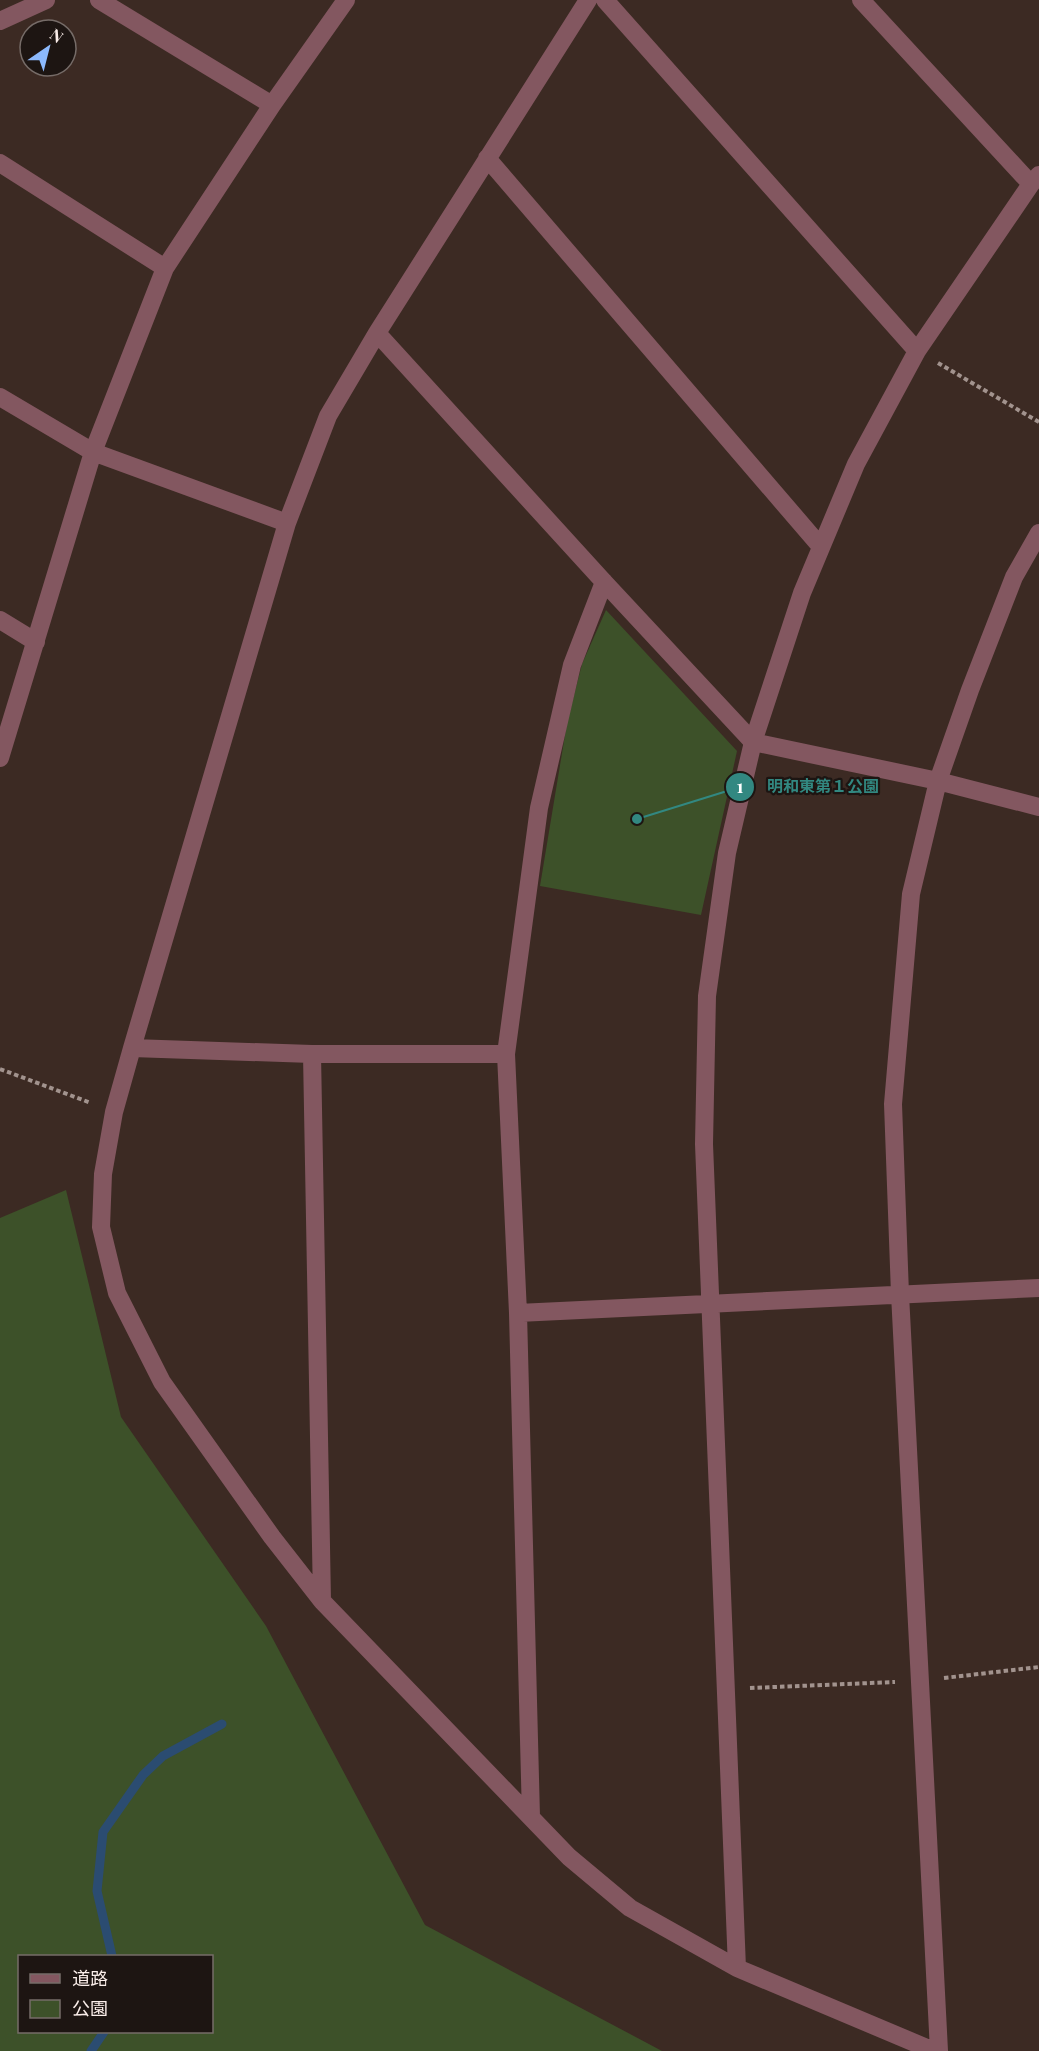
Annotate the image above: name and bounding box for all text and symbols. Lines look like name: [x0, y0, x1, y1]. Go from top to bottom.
north arrow: [18, 18, 78, 78]
text: N: [46, 23, 68, 47]
callout: 明和東第１公園: [725, 770, 891, 804]
text: 1: [737, 774, 744, 798]
text: 明和東第１公園: [767, 775, 879, 796]
legend: [18, 1955, 213, 2033]
text: 道路: [72, 1966, 108, 1990]
text: 公園: [72, 1996, 108, 2020]

